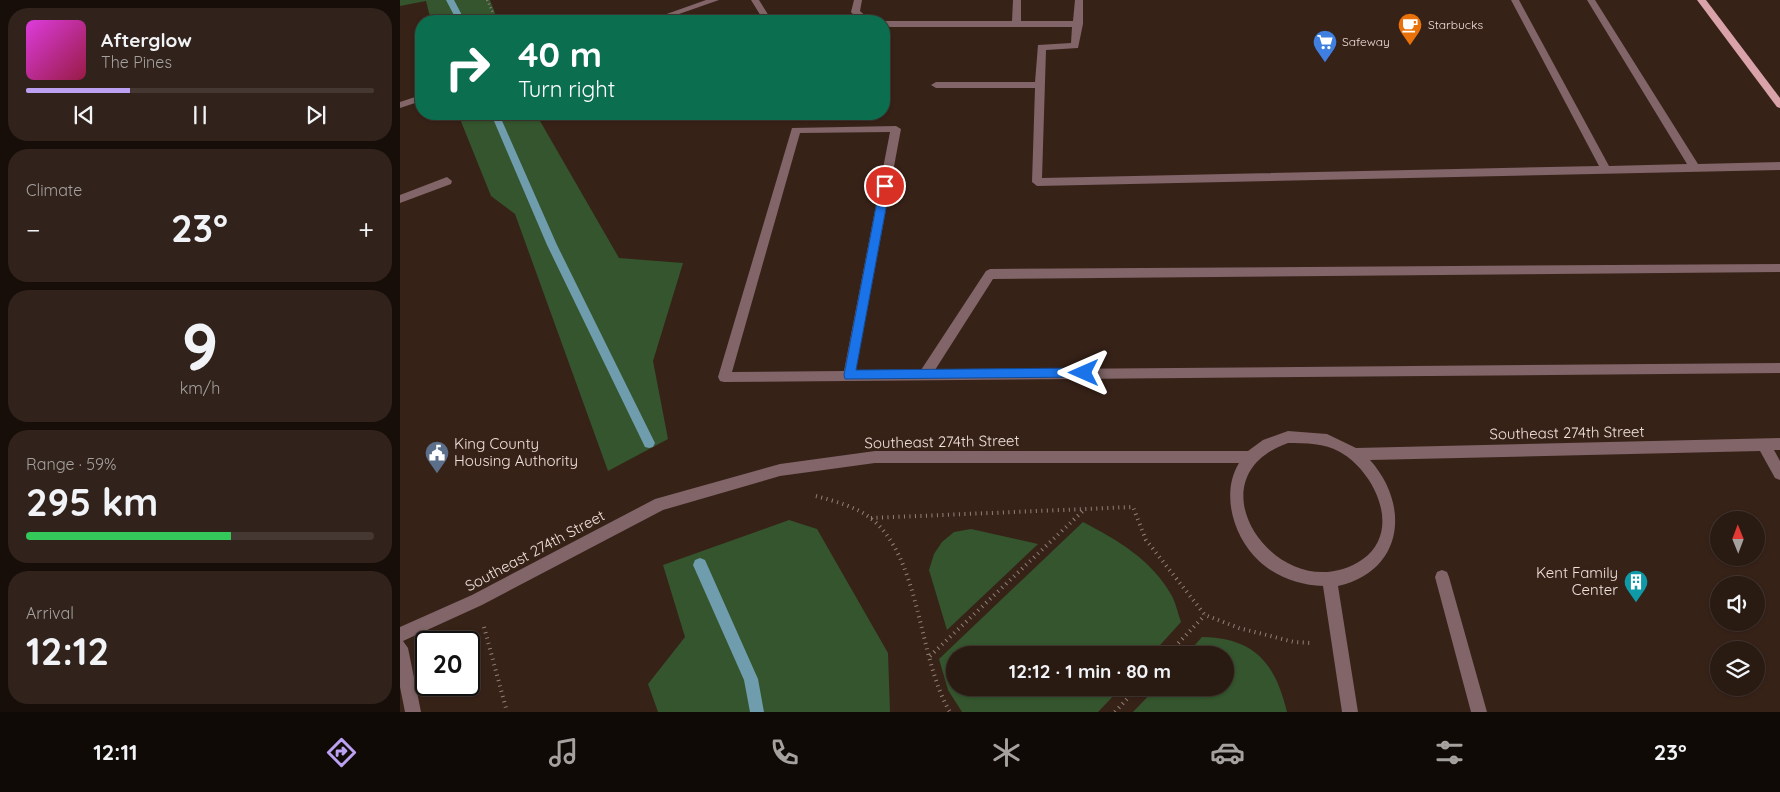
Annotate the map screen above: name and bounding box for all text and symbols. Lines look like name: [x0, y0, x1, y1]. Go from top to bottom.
cafe icon: Starbucks: [1397, 12, 1423, 46]
place label: Starbucks: [1428, 17, 1483, 32]
text: Afterglow: [101, 28, 192, 52]
supermarket icon: Safeway: [1312, 29, 1338, 63]
text: 40 m: [518, 32, 602, 76]
place label: Safeway: [1342, 34, 1390, 49]
icon: right: [435, 35, 500, 100]
text: The Pines: [101, 52, 172, 72]
text: Turn right: [518, 75, 615, 103]
icon: previous: [70, 101, 98, 129]
icon: pause: [186, 101, 214, 129]
icon: next: [302, 101, 330, 129]
pin: [864, 165, 906, 207]
icon: arrive: [871, 172, 899, 200]
text: Climate: [26, 180, 82, 200]
text: 23°: [171, 204, 228, 252]
text: −: [26, 212, 41, 247]
text: +: [358, 212, 374, 247]
text: 9: [182, 305, 218, 386]
position arrow: [1057, 346, 1109, 398]
text: km/h: [180, 378, 220, 398]
street label: Southeast 274th Street: [1489, 422, 1645, 443]
street label: Southeast 274th Street: [864, 431, 1020, 452]
place label: King County Housing Authority: [454, 434, 578, 470]
public building icon: King County Housing Authority: [424, 440, 450, 474]
text: Range · 59%: [26, 454, 116, 474]
text: 295 km: [26, 478, 158, 526]
street label: Southeast 274th Street: [462, 506, 608, 595]
north arrow: [1710, 511, 1765, 566]
map controls: [1710, 511, 1765, 696]
place label: Kent Family Center: [1536, 563, 1618, 599]
building icon: Kent Family Center: [1623, 569, 1649, 603]
button: sound: [1710, 576, 1765, 631]
text: Arrival: [26, 603, 74, 623]
text: 12:12: [26, 627, 109, 675]
speed limit sign: 20: [415, 631, 480, 696]
button: layers: [1710, 641, 1765, 696]
text: 12:12 · 1 min · 80 m: [1009, 659, 1171, 683]
icon: directions: [324, 735, 359, 770]
icon: music: [546, 735, 581, 770]
icon: phone: [767, 735, 802, 770]
icon: climate: [989, 735, 1024, 770]
icon: car: [1210, 735, 1245, 770]
icon: filters: [1432, 735, 1467, 770]
text: 12:11: [93, 738, 138, 766]
text: 23°: [1654, 738, 1687, 766]

